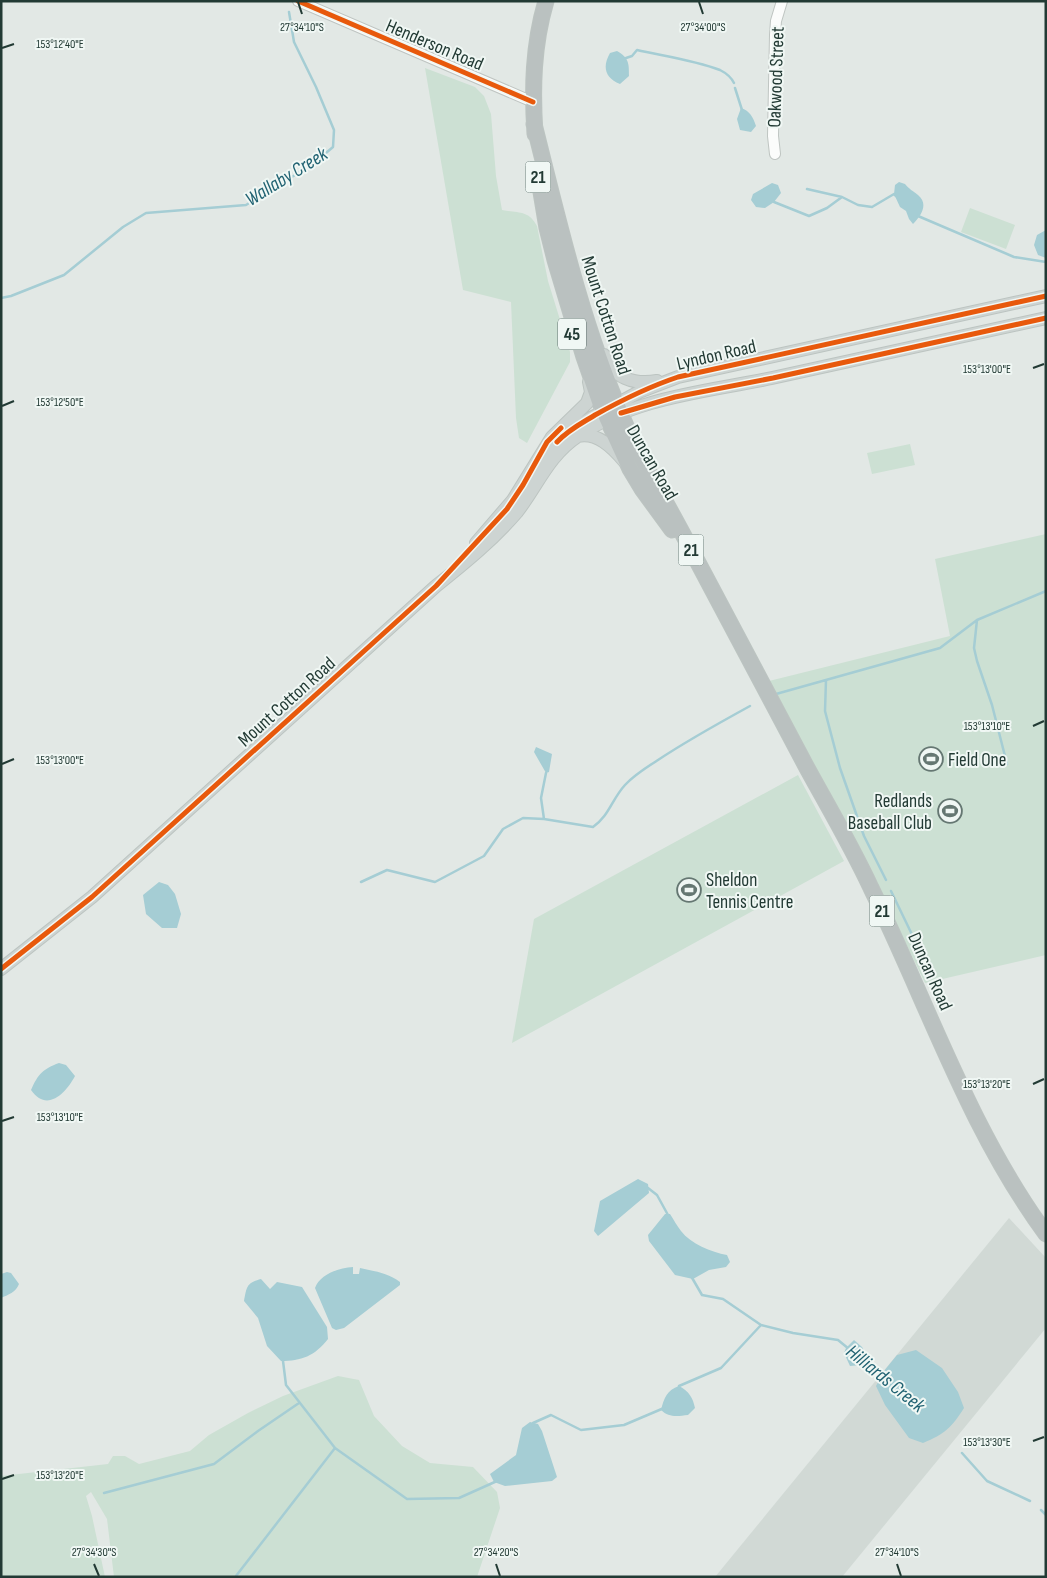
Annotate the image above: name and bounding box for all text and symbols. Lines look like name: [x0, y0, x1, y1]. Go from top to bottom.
street label: Henderson Road: [382, 15, 487, 76]
text: 27°34'10"S: [280, 20, 324, 35]
text: 27°34'00"S: [680, 20, 726, 35]
street label: Oakwood Street: [763, 26, 790, 128]
text: 153°12'40"E: [36, 37, 84, 52]
water label: Wallaby Creek: [241, 142, 333, 212]
road number: 21: [526, 162, 550, 192]
street label: Mount Cotton Road: [576, 253, 636, 378]
road number: 45: [558, 318, 586, 349]
street label: Lyndon Road: [674, 335, 758, 376]
text: 153°13'00"E: [963, 362, 1011, 377]
text: 153°12'50"E: [36, 395, 84, 410]
street label: Duncan Road: [621, 421, 682, 504]
road number: 21: [678, 534, 704, 566]
street label: Mount Cotton Road: [234, 652, 340, 752]
text: 153°13'10"E: [964, 719, 1010, 734]
sports icon: Field One: [918, 746, 944, 772]
place label: Field One: [948, 749, 1006, 772]
text: 153°13'00"E: [36, 753, 84, 768]
place label: Redlands Baseball Club: [848, 790, 932, 835]
sports icon: Redlands Baseball Club: [937, 798, 963, 824]
place label: Sheldon Tennis Centre: [706, 869, 793, 914]
sports icon: Sheldon Tennis Centre: [676, 877, 702, 903]
road number: 21: [870, 896, 894, 926]
street label: Duncan Road: [902, 929, 957, 1014]
text: 153°13'20"E: [963, 1077, 1011, 1092]
text: 153°13'10"E: [37, 1110, 83, 1125]
water label: Hilliards Creek: [841, 1340, 930, 1418]
text: 153°13'30"E: [963, 1435, 1011, 1450]
text: 153°13'20"E: [36, 1468, 84, 1483]
text: 27°34'30"S: [72, 1545, 116, 1560]
text: 27°34'20"S: [474, 1545, 518, 1560]
text: 27°34'10"S: [875, 1545, 919, 1560]

